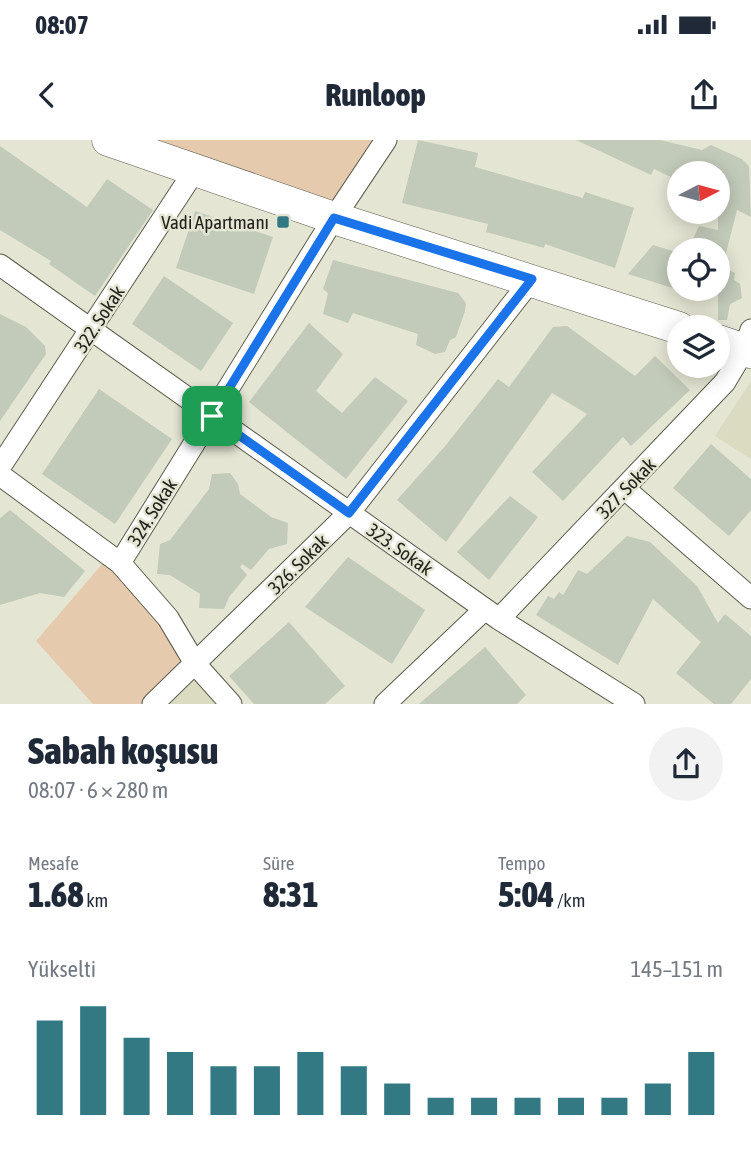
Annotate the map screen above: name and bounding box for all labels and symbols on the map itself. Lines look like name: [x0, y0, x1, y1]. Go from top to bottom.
north arrow: [667, 161, 730, 224]
place label: Vadi Apartmanı: [161, 211, 269, 233]
marker: Vadi Apartmanı: [275, 214, 291, 230]
street label: 322. Sokak: [69, 281, 129, 357]
pin: [182, 386, 242, 446]
street label: 327. Sokak: [592, 453, 660, 523]
street label: 324. Sokak: [123, 474, 182, 550]
street label: 323. Sokak: [363, 518, 438, 580]
street label: 326. Sokak: [264, 529, 333, 598]

